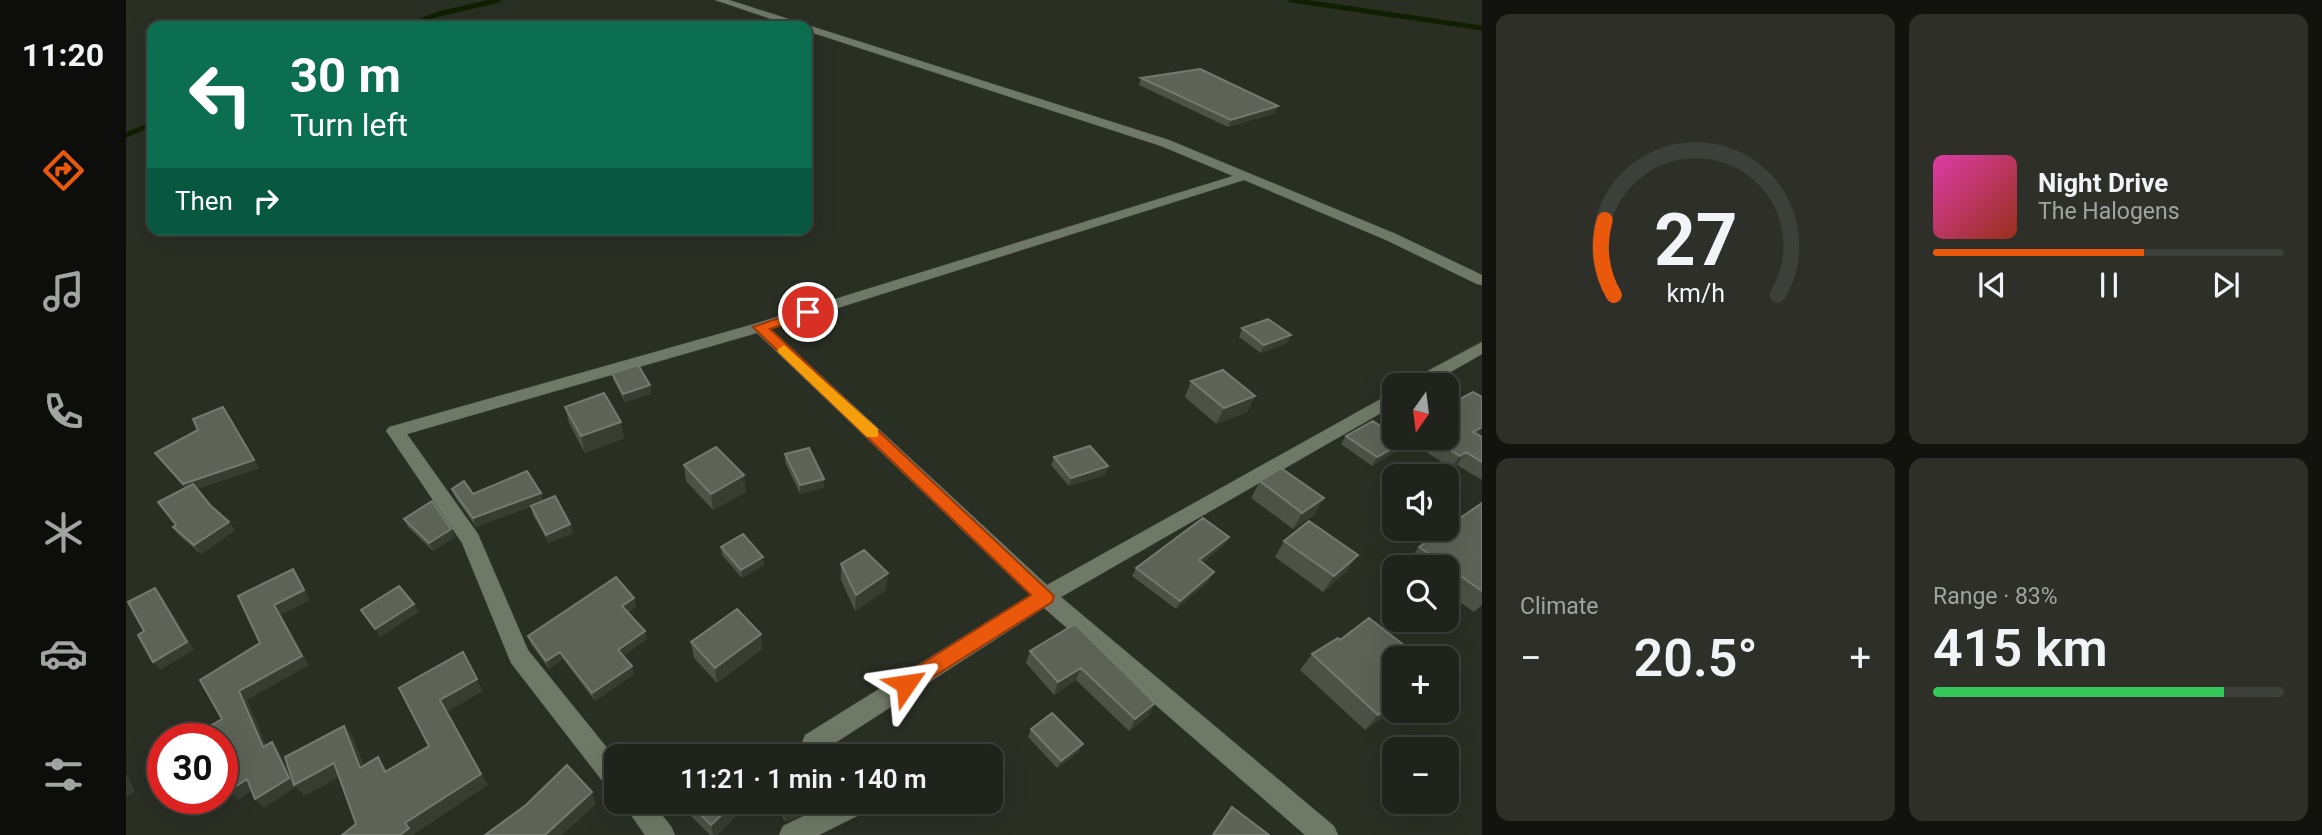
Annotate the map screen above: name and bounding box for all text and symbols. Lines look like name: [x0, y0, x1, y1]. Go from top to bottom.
text: 11:20: [22, 36, 104, 74]
text: 30 m: [290, 47, 401, 104]
icon: left: [175, 49, 266, 140]
text: Turn left: [290, 106, 408, 144]
icon: directions: [39, 146, 88, 195]
text: Night Drive: [2038, 168, 2168, 198]
icon: right: [247, 182, 285, 220]
text: Then: [175, 186, 233, 216]
text: 27: [1654, 198, 1737, 284]
text: The Halogens: [2038, 198, 2180, 225]
icon: previous: [1973, 266, 2011, 304]
icon: pause: [2090, 266, 2128, 304]
icon: next: [2207, 266, 2245, 304]
icon: music: [39, 267, 88, 316]
text: km/h: [1666, 279, 1725, 308]
pin: [778, 282, 838, 342]
icon: arrive: [789, 293, 827, 331]
north arrow: [1382, 373, 1460, 450]
map controls: [1382, 373, 1459, 814]
icon: phone: [39, 387, 88, 436]
button: sound: [1382, 464, 1459, 541]
icon: climate: [39, 508, 88, 557]
button: search: [1382, 555, 1459, 632]
text: Range · 83%: [1933, 583, 2058, 610]
text: Climate: [1520, 593, 1599, 620]
text: 415 km: [1933, 618, 2108, 679]
text: 20.5°: [1634, 628, 1758, 689]
icon: car: [39, 629, 88, 678]
text: −: [1520, 636, 1542, 680]
text: +: [1849, 636, 1871, 680]
button: +: [1382, 646, 1459, 723]
position arrow: [869, 647, 943, 721]
speed limit sign: 30: [147, 723, 238, 814]
button: −: [1382, 737, 1459, 814]
icon: filters: [39, 750, 88, 799]
text: 11:21 · 1 min · 140 m: [680, 764, 927, 794]

